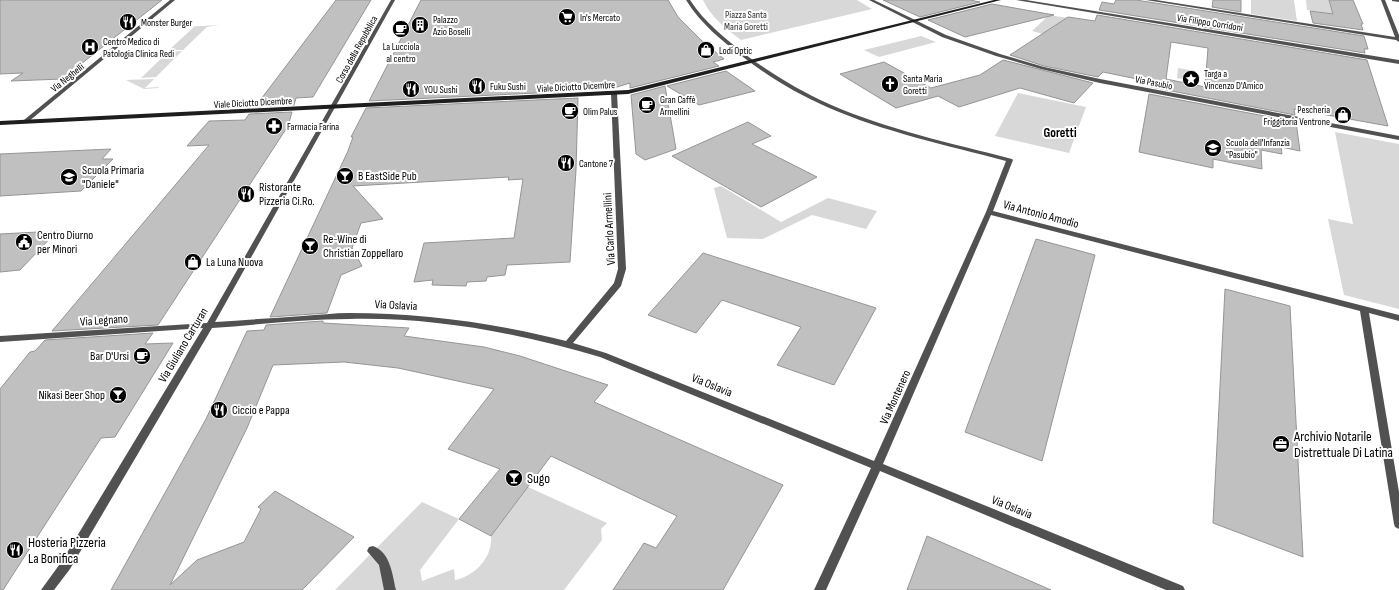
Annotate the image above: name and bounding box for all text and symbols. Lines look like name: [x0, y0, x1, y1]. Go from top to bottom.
supermarket icon: In's Mercato: [557, 7, 577, 27]
park label: Piazza Santa Maria Goretti: [724, 9, 768, 33]
restaurant icon: Monster Burger: [118, 12, 138, 32]
place label: In's Mercato: [580, 12, 620, 24]
street label: Via Filippo Corridoni: [1176, 12, 1244, 34]
street label: Corso della Repubblica: [333, 14, 380, 85]
place label: Palazzo Azio Boselli: [432, 14, 471, 38]
building icon: Palazzo Azio Boselli: [410, 15, 430, 35]
place label: Monster Burger: [141, 17, 193, 29]
cafe icon: La Lucciola al centro: [391, 19, 411, 39]
place label: Centro Medico di Patologia Clinica Redi: [103, 36, 174, 60]
hospital icon: Centro Medico di Patologia Clinica Redi: [80, 37, 100, 57]
shop icon: Lodi Optic: [696, 40, 716, 60]
place label: La Lucciola al centro: [383, 41, 419, 65]
place label: Lodi Optic: [719, 45, 752, 57]
street label: Via Neghelli: [49, 61, 87, 95]
place label: Targa a Vincenzo D'Amico: [1204, 68, 1263, 92]
place icon: Targa a Vincenzo D'Amico: [1181, 69, 1201, 89]
place label: Santa Maria Goretti: [903, 73, 942, 97]
street label: Via Pasubio: [1134, 73, 1173, 92]
church icon: Santa Maria Goretti: [880, 74, 900, 94]
restaurant icon: Fuku Sushi: [467, 76, 487, 96]
restaurant icon: YOU Sushi: [401, 79, 421, 99]
street label: Viale Diciotto Dicembre: [537, 79, 615, 95]
place label: Fuku Sushi: [490, 81, 526, 93]
place label: YOU Sushi: [424, 84, 458, 96]
place label: Gran Caffè Armellini: [659, 94, 696, 118]
street label: Viale Diciotto Dicembre: [214, 95, 292, 111]
cafe icon: Gran Caffè Armellini: [637, 95, 657, 115]
cafe icon: Olim Palus: [560, 101, 580, 121]
place label: Pescheria Friggitoria Ventrone: [1264, 104, 1330, 128]
shop icon: Pescheria Friggitoria Ventrone: [1333, 105, 1353, 125]
place label: Olim Palus: [583, 106, 618, 118]
pharmacy icon: Farmacia Farina: [264, 116, 284, 136]
place label: Farmacia Farina: [287, 121, 339, 133]
district label: Goretti: [1043, 125, 1077, 141]
place label: Scuola dell'Infanzia "Pasubio": [1226, 137, 1290, 161]
school or university icon: Scuola dell'Infanzia "Pasubio": [1203, 138, 1223, 158]
restaurant icon: Cantone 7: [556, 153, 576, 173]
place label: Cantone 7: [579, 158, 613, 170]
place label: Scuola Primaria "Daniele": [82, 163, 144, 192]
bar icon: B EastSide Pub: [335, 166, 355, 186]
school or university icon: Scuola Primaria "Daniele": [59, 167, 79, 187]
place label: B EastSide Pub: [358, 169, 417, 184]
place label: Ristorante Pizzeria Ci.Ro.: [259, 180, 315, 209]
restaurant icon: Ristorante Pizzeria Ci.Ro.: [236, 184, 256, 204]
street label: Via Carlo Armellini: [600, 192, 619, 266]
street label: Via Antonio Amodio: [1001, 197, 1080, 232]
place label: Centro Diurno per Minori: [37, 228, 93, 257]
public building icon: Centro Diurno per Minori: [14, 232, 34, 252]
place label: Re-Wine di Christian Zoppellaro: [323, 232, 403, 261]
bar icon: Re-Wine di Christian Zoppellaro: [300, 236, 320, 256]
shop icon: La Luna Nuova: [183, 252, 203, 272]
place label: La Luna Nuova: [206, 255, 264, 270]
street label: Via Oslavia: [374, 297, 418, 314]
street label: Via Giuliano Carturan: [155, 305, 212, 385]
street label: Via Legnano: [80, 311, 128, 330]
cafe icon: Bar D'Ursi: [132, 346, 152, 366]
place label: Bar D'Ursi: [90, 349, 129, 364]
street label: Via Montenero: [877, 368, 914, 427]
street label: Via Oslavia: [689, 371, 735, 401]
bar icon: Nikasi Beer Shop: [108, 385, 128, 405]
place label: Nikasi Beer Shop: [38, 388, 105, 403]
restaurant icon: Ciccio e Pappa: [209, 400, 229, 420]
place label: Ciccio e Pappa: [232, 403, 290, 418]
place label: Archivio Notarile Distrettuale Di Latina: [1293, 428, 1393, 461]
office icon: Archivio Notarile Distrettuale Di Latina: [1271, 434, 1291, 454]
bar icon: Sugo: [504, 468, 524, 488]
place label: Sugo: [527, 470, 550, 487]
street label: Via Oslavia: [989, 493, 1035, 523]
place label: Hosteria Pizzeria La Bonifica: [28, 534, 106, 567]
restaurant icon: Hosteria Pizzeria La Bonifica: [5, 540, 25, 560]

